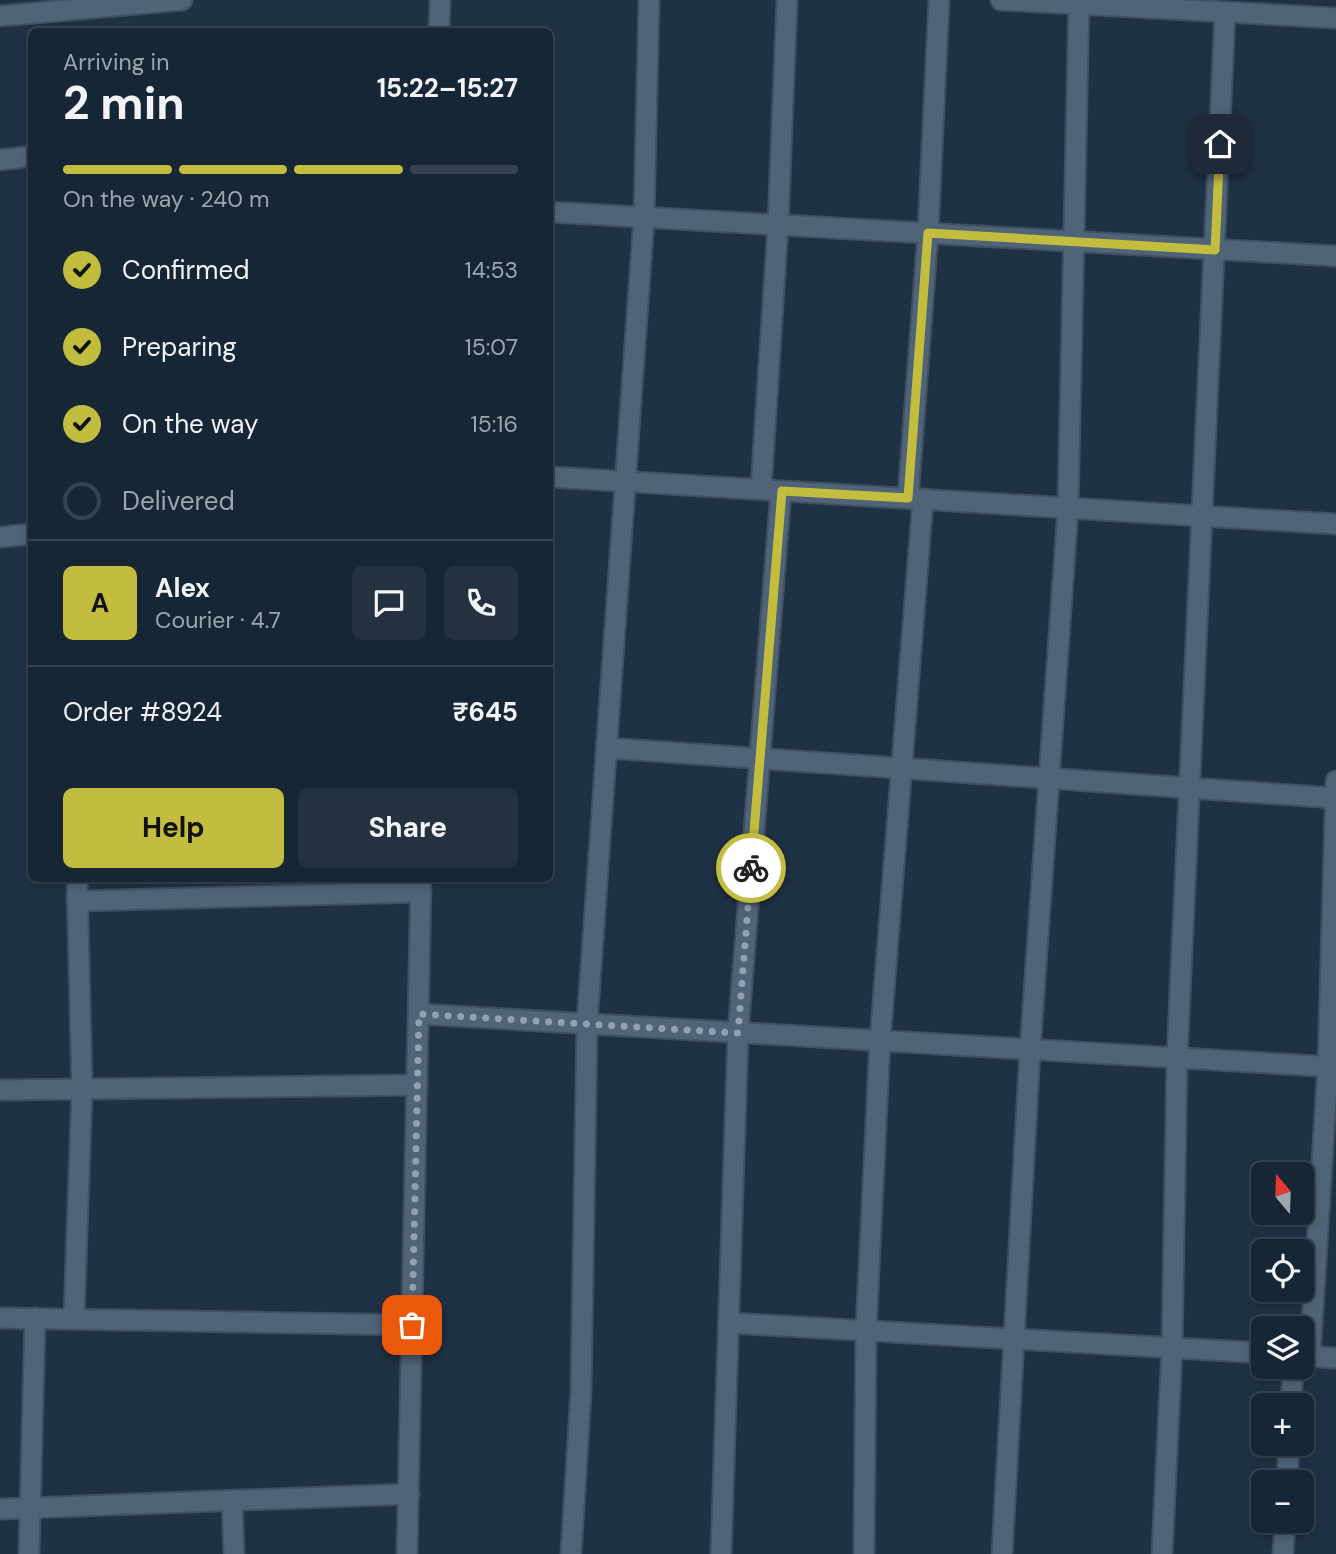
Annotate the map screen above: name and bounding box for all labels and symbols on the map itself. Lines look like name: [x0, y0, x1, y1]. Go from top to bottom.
pin: [1190, 114, 1250, 174]
courier: [716, 833, 786, 903]
north arrow: [1251, 1162, 1314, 1225]
pin: [382, 1295, 442, 1355]

